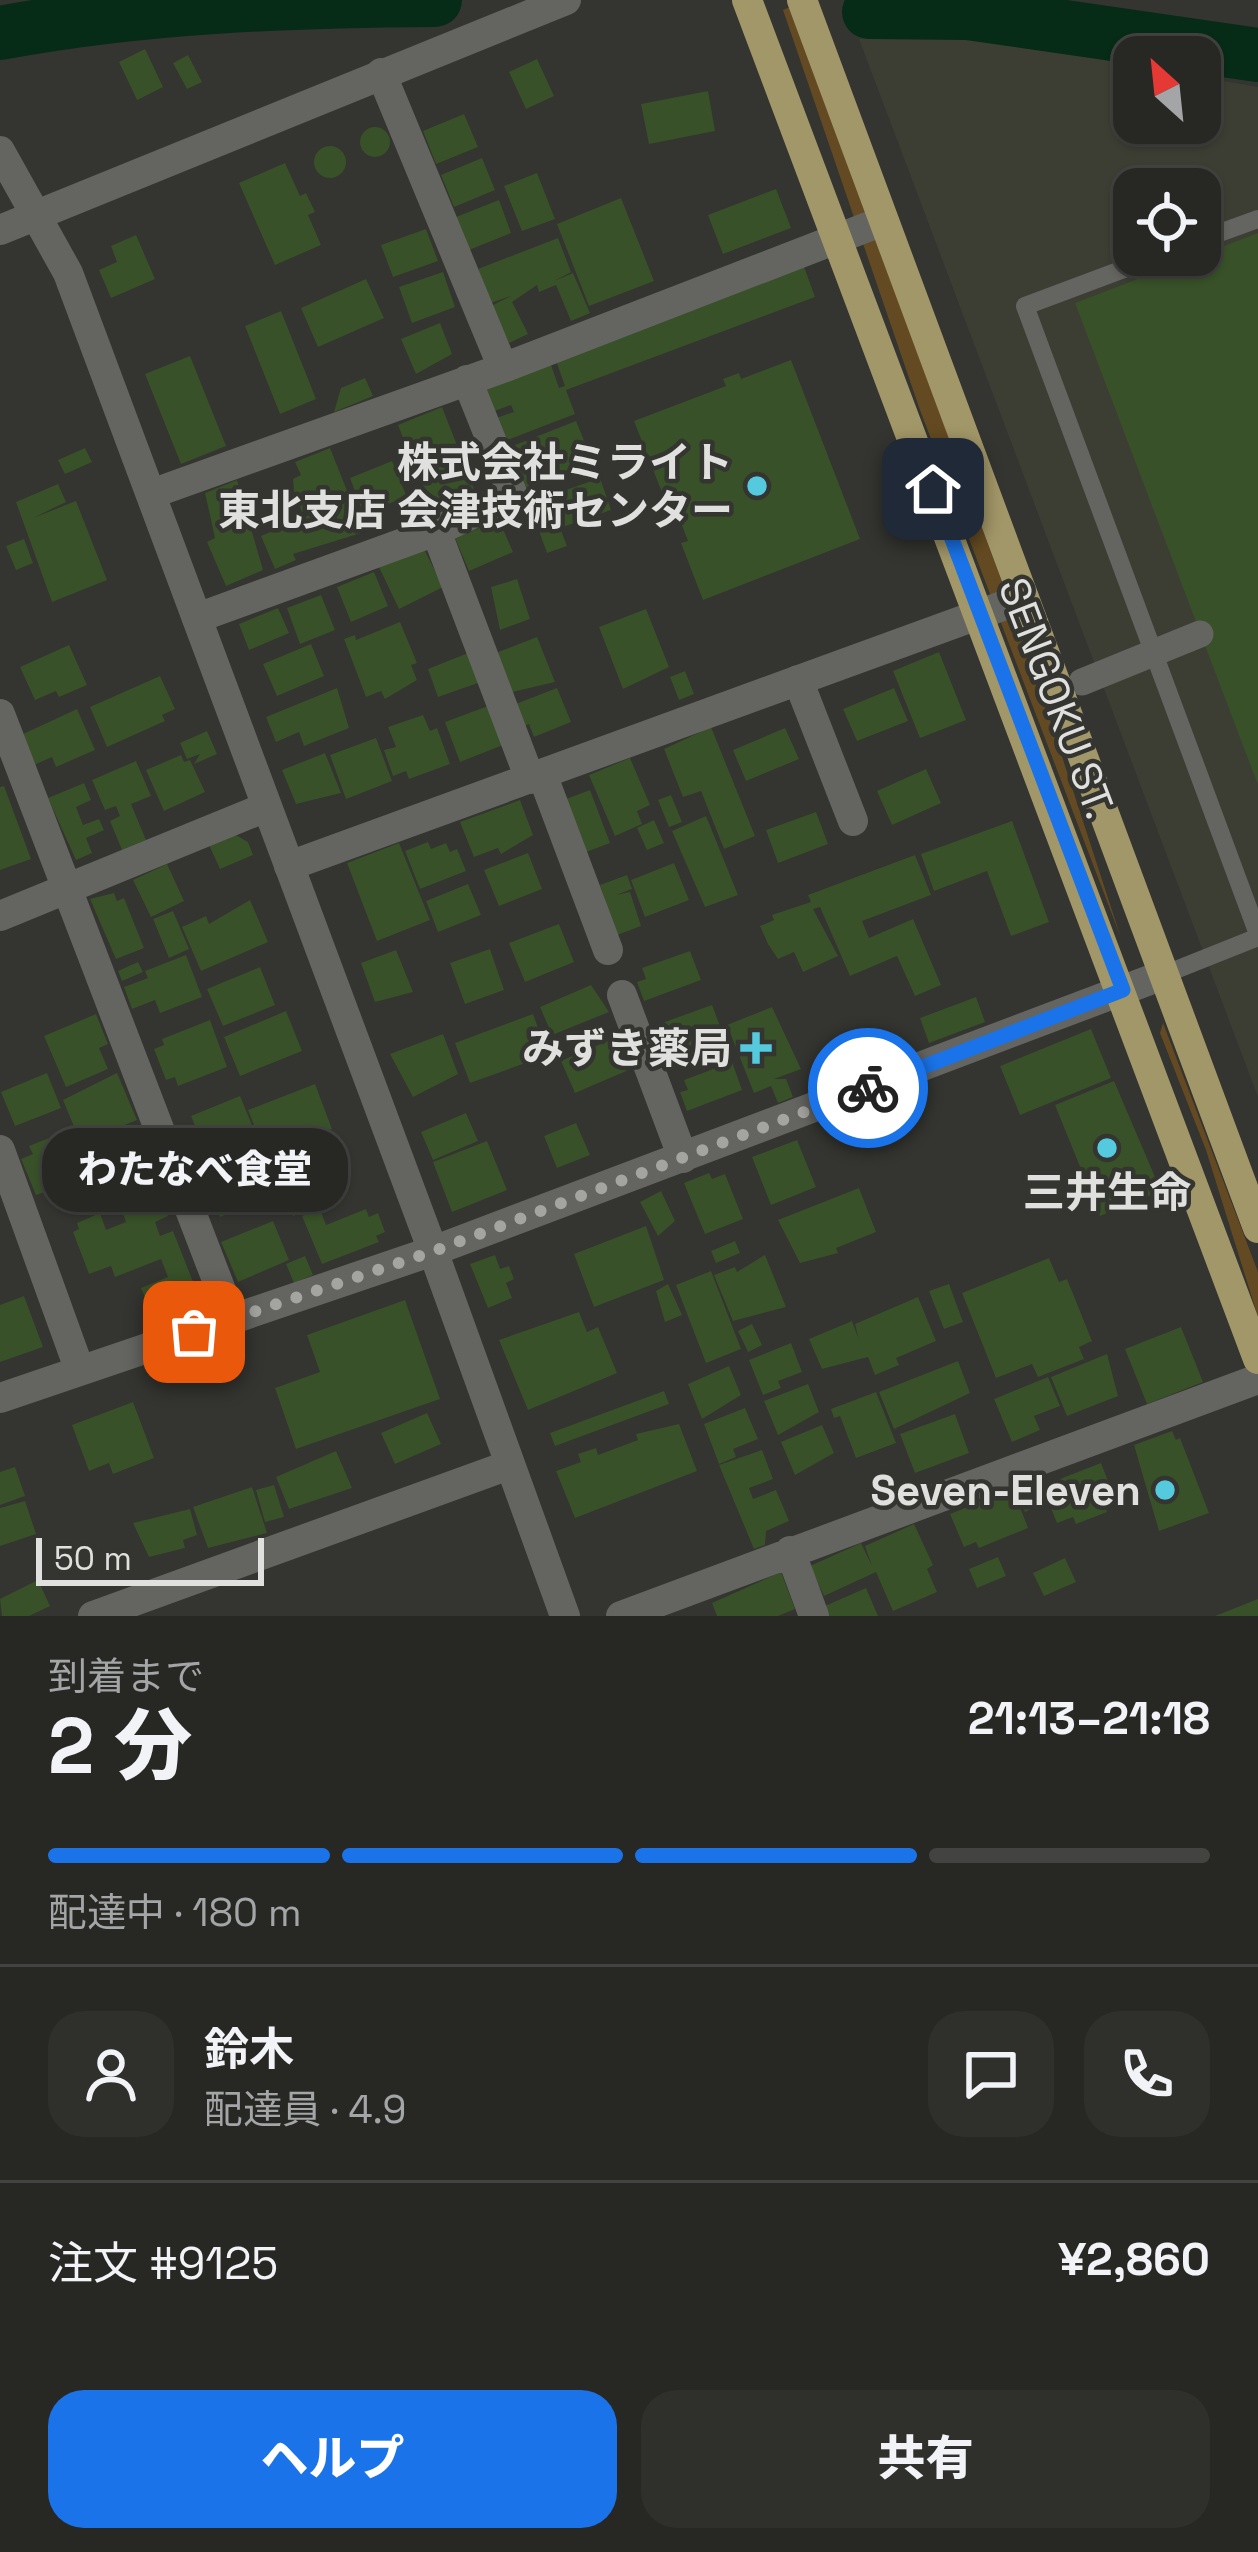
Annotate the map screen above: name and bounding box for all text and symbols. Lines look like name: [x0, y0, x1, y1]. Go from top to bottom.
north arrow: [1113, 36, 1221, 144]
map controls: [1113, 36, 1221, 276]
button: locate: [1113, 168, 1221, 276]
place label: 株式会社ミライト 東北支店 会津技術センター: [218, 436, 733, 537]
pin: [882, 438, 984, 540]
icon: home: [900, 456, 966, 522]
marker: 株式会社ミライト 東北支店 会津技術センター: [744, 473, 770, 499]
street label: SENGOKU ST.: [987, 570, 1127, 826]
place label: みずき薬局: [522, 1022, 732, 1075]
courier: [808, 1028, 928, 1148]
marker: みずき薬局: [743, 1035, 769, 1061]
icon: bike: [835, 1055, 901, 1121]
callout: わたなべ食堂: [41, 1128, 347, 1212]
marker: 三井生命: [1094, 1135, 1120, 1161]
text: わたなべ食堂: [78, 1145, 312, 1194]
place label: 三井生命: [1023, 1166, 1191, 1219]
pin: [143, 1281, 245, 1383]
icon: bag: [161, 1299, 227, 1365]
place label: Seven-Eleven: [871, 1464, 1141, 1517]
marker: Seven-Eleven: [1152, 1477, 1178, 1503]
scale bar: [36, 1532, 264, 1585]
text: 50 m: [54, 1538, 132, 1580]
text: 到着まで: [48, 1652, 204, 1701]
text: 21:13–21:18: [968, 1690, 1210, 1747]
text: 2 分: [48, 1696, 192, 1796]
text: 配達中 · 180 m: [48, 1888, 302, 1937]
button: person: [48, 2011, 174, 2137]
button: chat: [928, 2011, 1054, 2137]
button: phone: [1084, 2011, 1210, 2137]
text: 鈴木: [204, 2021, 294, 2078]
text: 配達員 · 4.9: [204, 2085, 406, 2134]
text: ¥2,860: [1058, 2231, 1210, 2288]
text: 注文 #9125: [48, 2235, 278, 2292]
button: ヘルプ: [48, 2390, 617, 2528]
button: 共有: [641, 2390, 1210, 2528]

